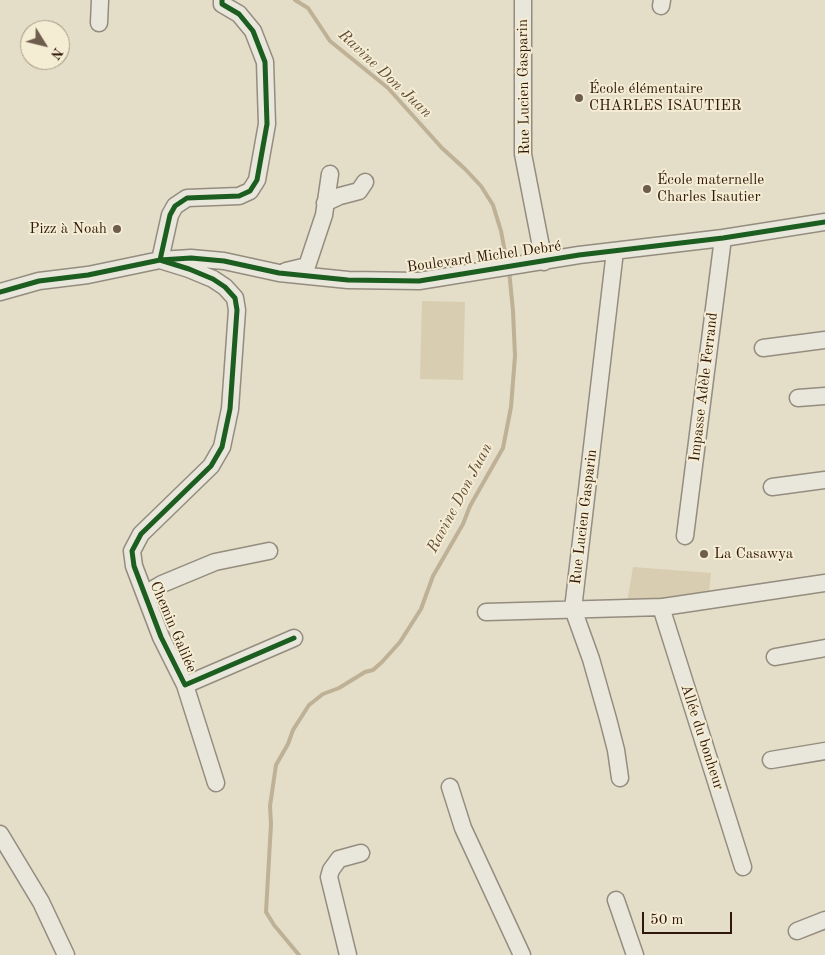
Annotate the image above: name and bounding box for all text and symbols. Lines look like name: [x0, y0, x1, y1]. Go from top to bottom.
street label: Rue Lucien Gasparin: [514, 19, 534, 155]
north arrow: [20, 20, 70, 70]
water label: Ravine Don Juan: [334, 26, 436, 122]
text: N: [48, 45, 65, 62]
place label: École élémentaire CHARLES ISAUTIER: [589, 80, 741, 115]
marker: École élémentaire CHARLES ISAUTIER: [573, 92, 585, 104]
place label: École maternelle Charles Isautier: [657, 171, 764, 206]
marker: École maternelle Charles Isautier: [641, 183, 653, 195]
place label: Pizz à Noah: [29, 220, 107, 238]
marker: Pizz à Noah: [111, 223, 123, 235]
street label: Boulevard Michel Debré: [406, 237, 562, 277]
street label: Impasse Adèle Ferrand: [686, 311, 722, 463]
water label: Ravine Don Juan: [423, 440, 497, 556]
street label: Rue Lucien Gasparin: [567, 448, 601, 586]
place label: La Casawya: [714, 545, 793, 563]
marker: La Casawya: [698, 548, 710, 560]
street label: Chemin Galilée: [146, 579, 200, 675]
street label: Allée du bonheur: [676, 682, 728, 792]
scale bar: [645, 902, 735, 934]
text: 50 m: [650, 913, 684, 928]

